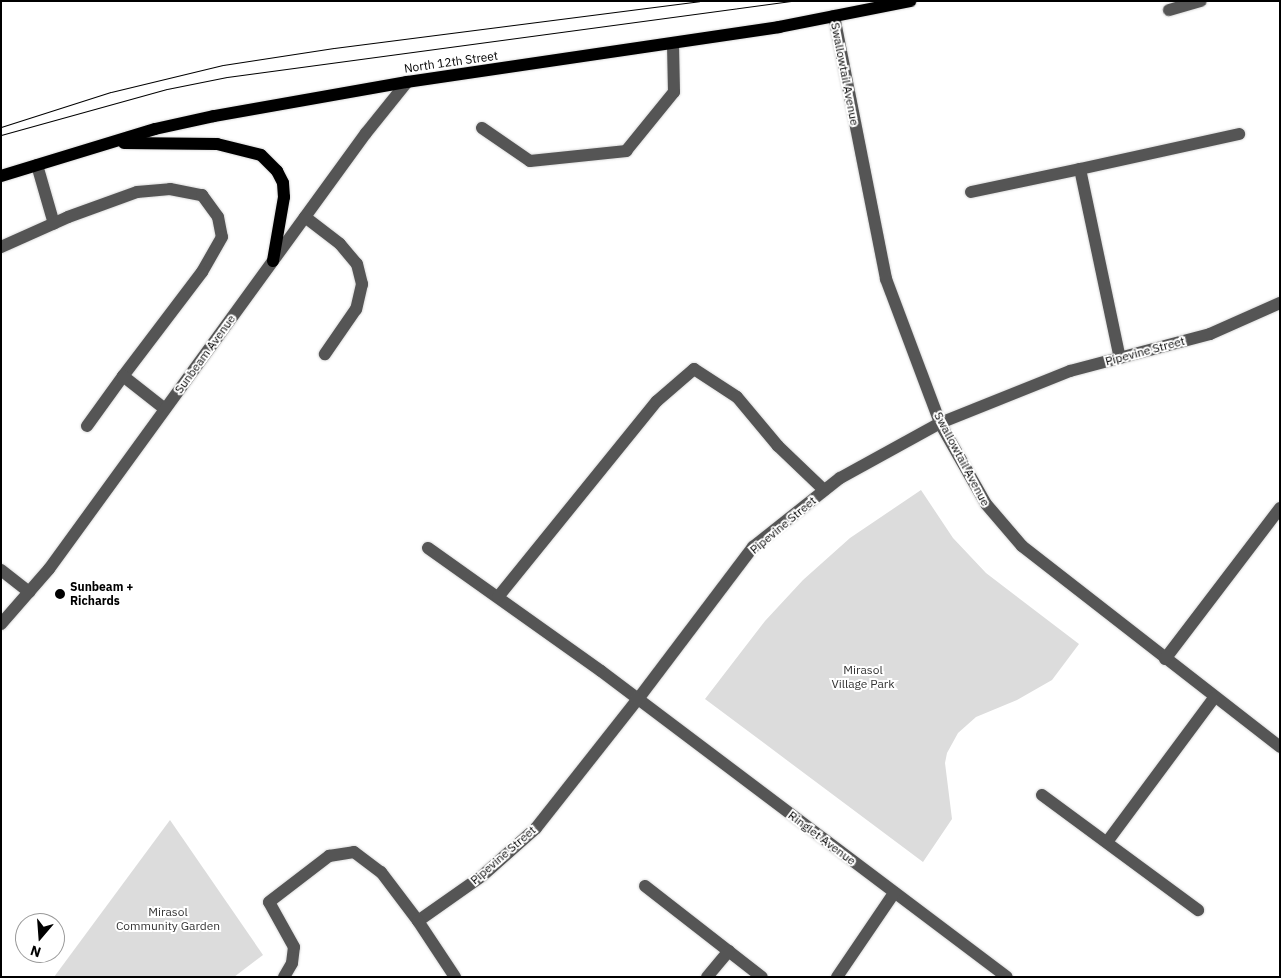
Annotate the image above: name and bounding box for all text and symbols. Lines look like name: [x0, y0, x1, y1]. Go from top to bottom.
street label: Swallowtail Avenue: [828, 21, 862, 127]
street label: North 12th Street: [403, 48, 499, 76]
street label: Sunbeam Avenue: [172, 312, 238, 396]
street label: Pipevine Street: [1104, 333, 1186, 369]
street label: Swallowtail Avenue: [931, 409, 993, 509]
street label: Pipevine Street: [747, 493, 819, 557]
place label: Sunbeam + Richards: [70, 580, 133, 608]
marker: Sunbeam + Richards: [54, 588, 66, 600]
park label: Mirasol Village Park: [831, 663, 895, 691]
street label: Ringlet Avenue: [785, 808, 859, 868]
street label: Pipevine Street: [467, 823, 539, 887]
park label: Mirasol Community Garden: [116, 905, 220, 933]
north arrow: [15, 913, 65, 963]
text: N: [28, 941, 43, 961]

